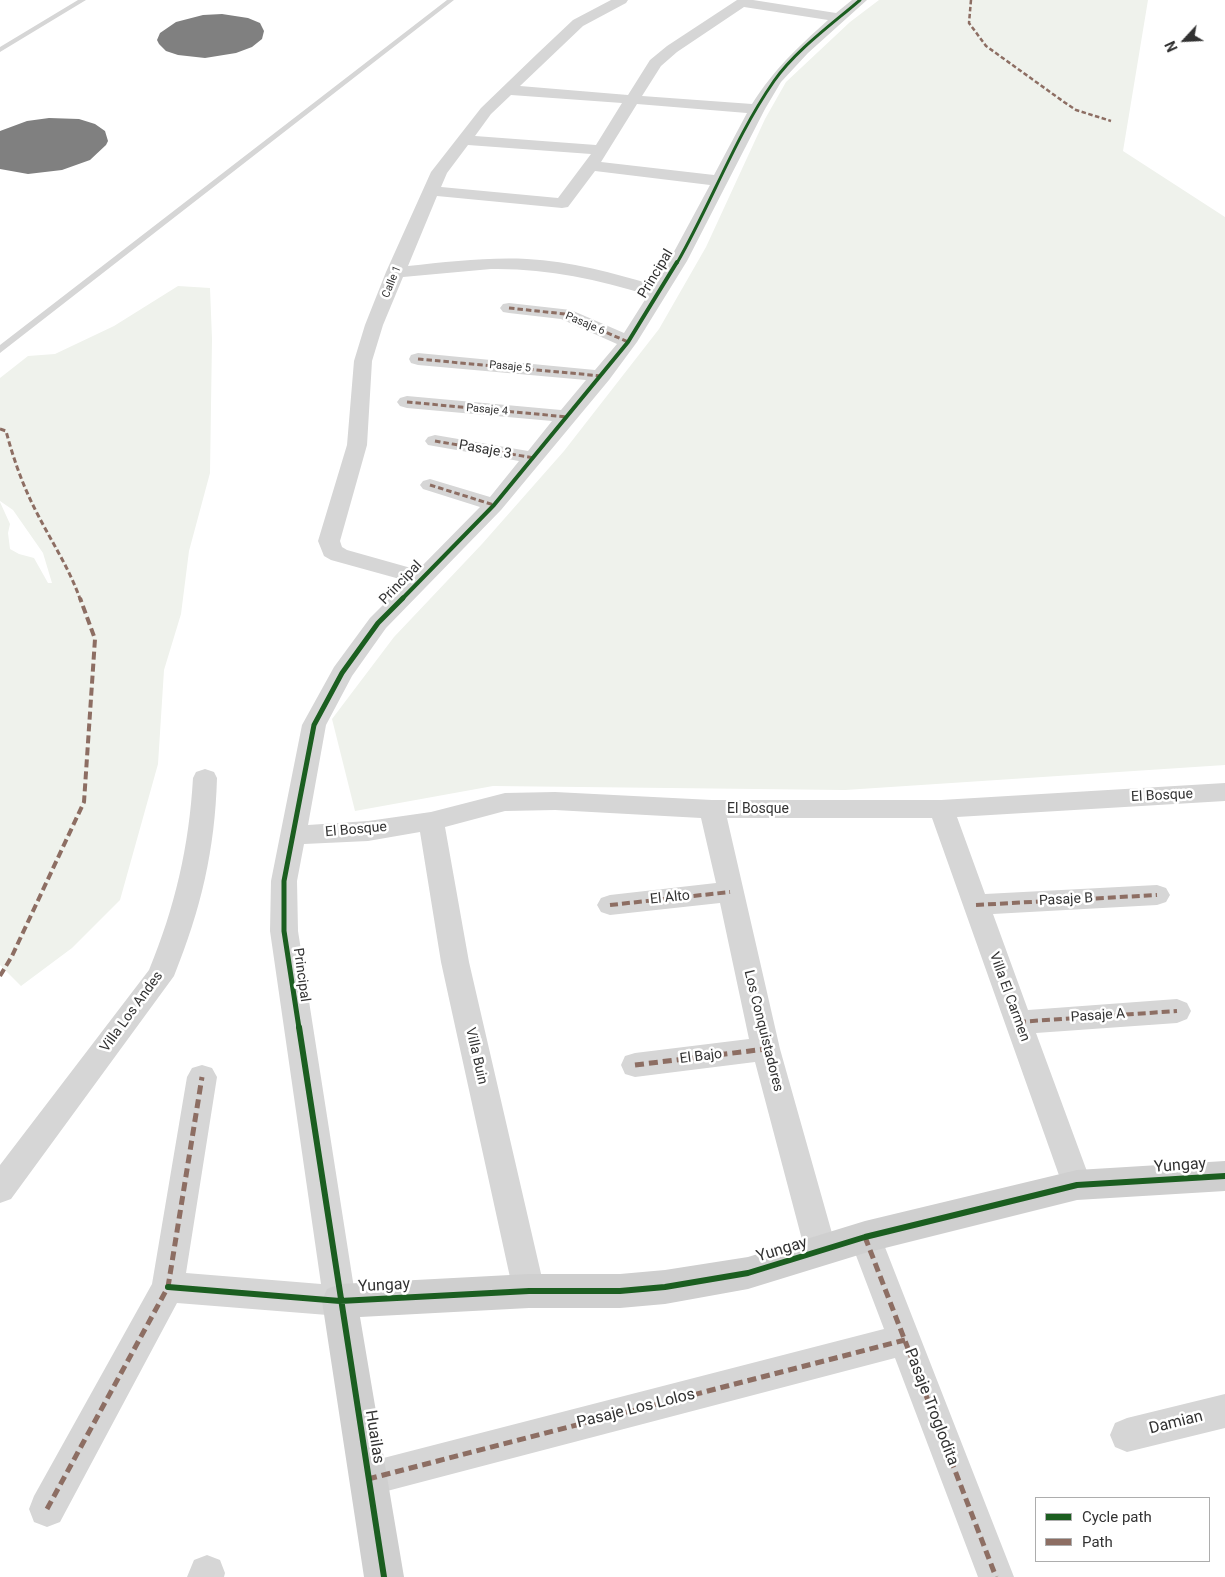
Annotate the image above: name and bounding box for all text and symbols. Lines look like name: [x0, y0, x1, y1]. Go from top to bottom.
north arrow: [1160, 15, 1210, 65]
text: N: [1162, 38, 1181, 54]
street label: Principal: [635, 246, 677, 302]
street label: Calle 1: [380, 264, 404, 300]
street label: Pasaje 6: [563, 310, 607, 338]
street label: Pasaje 5: [489, 359, 531, 375]
street label: Pasaje 4: [466, 402, 508, 418]
street label: Pasaje 3: [457, 437, 513, 463]
street label: Principal: [376, 558, 426, 608]
street label: El Bosque: [1131, 786, 1193, 806]
street label: El Bosque: [727, 801, 789, 817]
street label: El Bosque: [324, 819, 388, 841]
street label: El Alto: [649, 888, 691, 908]
street label: Pasaje B: [1039, 890, 1093, 910]
street label: Principal: [289, 947, 313, 1003]
street label: Villa El Carmen: [985, 950, 1033, 1044]
street label: Villa Los Andes: [97, 968, 167, 1056]
street label: Los Conquistadores: [740, 968, 786, 1094]
street label: Pasaje A: [1070, 1006, 1126, 1026]
street label: Villa Buin: [461, 1026, 491, 1086]
street label: El Bajo: [679, 1046, 723, 1068]
street label: Yungay: [1153, 1155, 1207, 1177]
street label: Yungay: [754, 1233, 810, 1267]
street label: Yungay: [357, 1275, 411, 1297]
street label: Pasaje Troglodita: [900, 1346, 962, 1468]
street label: Pasaje Los Lolos: [575, 1385, 697, 1433]
street label: Damian: [1147, 1407, 1205, 1439]
street label: Huailas: [360, 1409, 388, 1465]
legend: [1035, 1497, 1210, 1562]
text: Cycle path: [1082, 1508, 1152, 1526]
text: Path: [1082, 1533, 1113, 1551]

